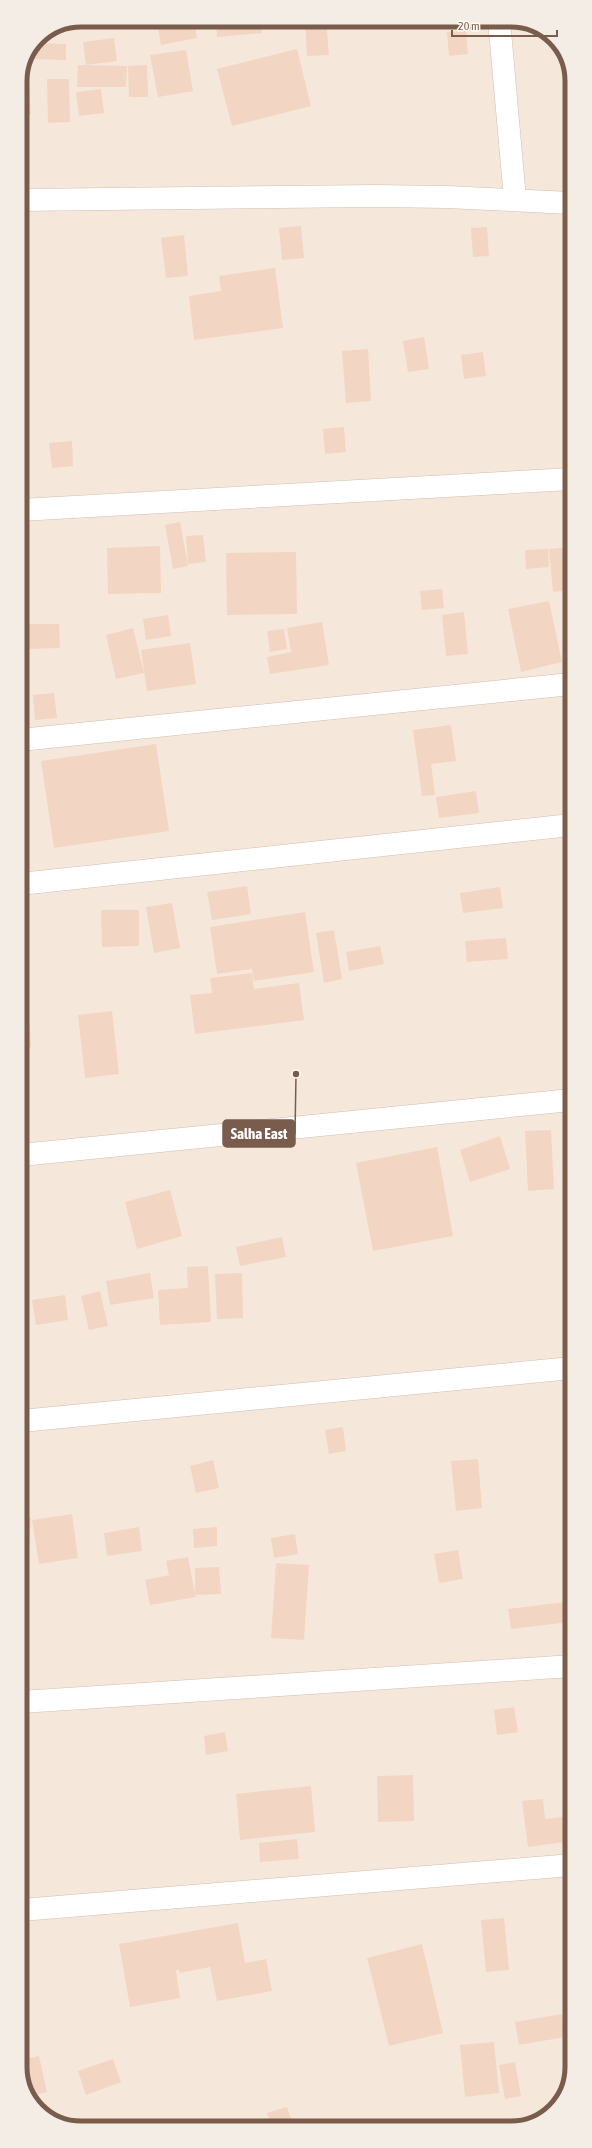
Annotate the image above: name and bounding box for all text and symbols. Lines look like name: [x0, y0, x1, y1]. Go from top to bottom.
scale bar: [452, 12, 557, 38]
text: 20 m: [458, 19, 480, 33]
callout: Salha East: [223, 1120, 295, 1147]
text: Salha East: [231, 1125, 288, 1142]

